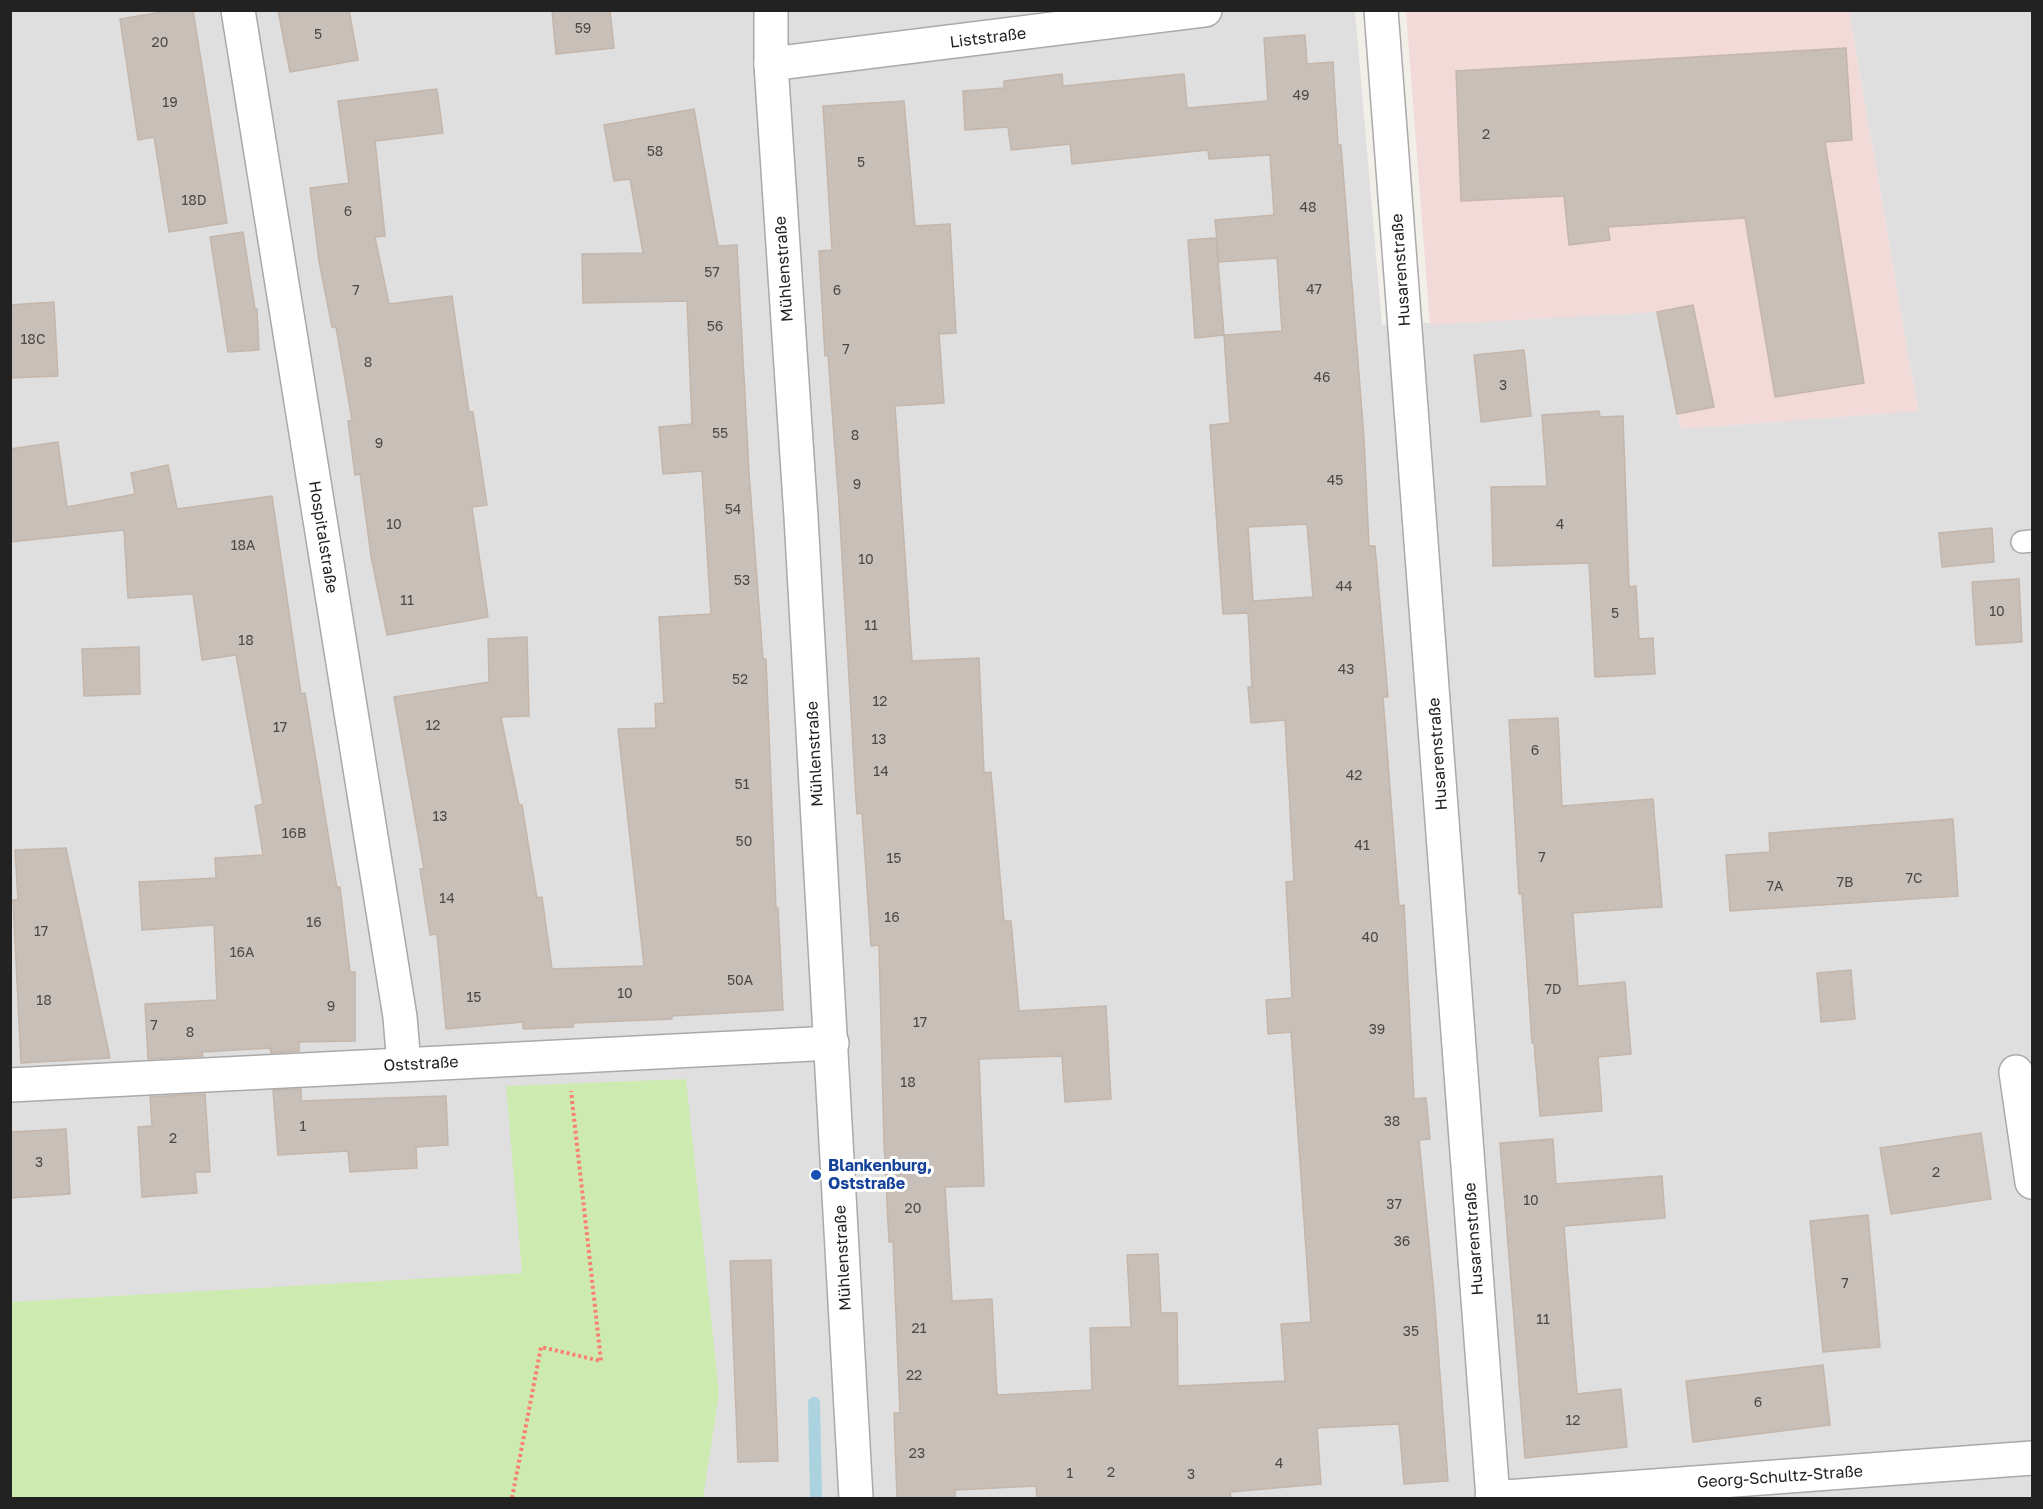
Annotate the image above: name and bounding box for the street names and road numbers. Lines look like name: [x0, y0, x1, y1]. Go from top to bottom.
street label: Liststraße: [949, 24, 1027, 52]
street label: Husarenstraße: [1387, 213, 1415, 327]
street label: Mühlenstraße: [771, 215, 797, 323]
street label: Hospitalstraße: [305, 479, 341, 595]
street label: Husarenstraße: [1424, 697, 1452, 811]
street label: Mühlenstraße: [803, 701, 827, 807]
street label: Oststraße: [383, 1052, 459, 1076]
street label: Husarenstraße: [1460, 1182, 1488, 1296]
street label: Mühlenstraße: [831, 1205, 855, 1311]
street label: Georg-Schultz-Straße: [1696, 1462, 1864, 1492]

